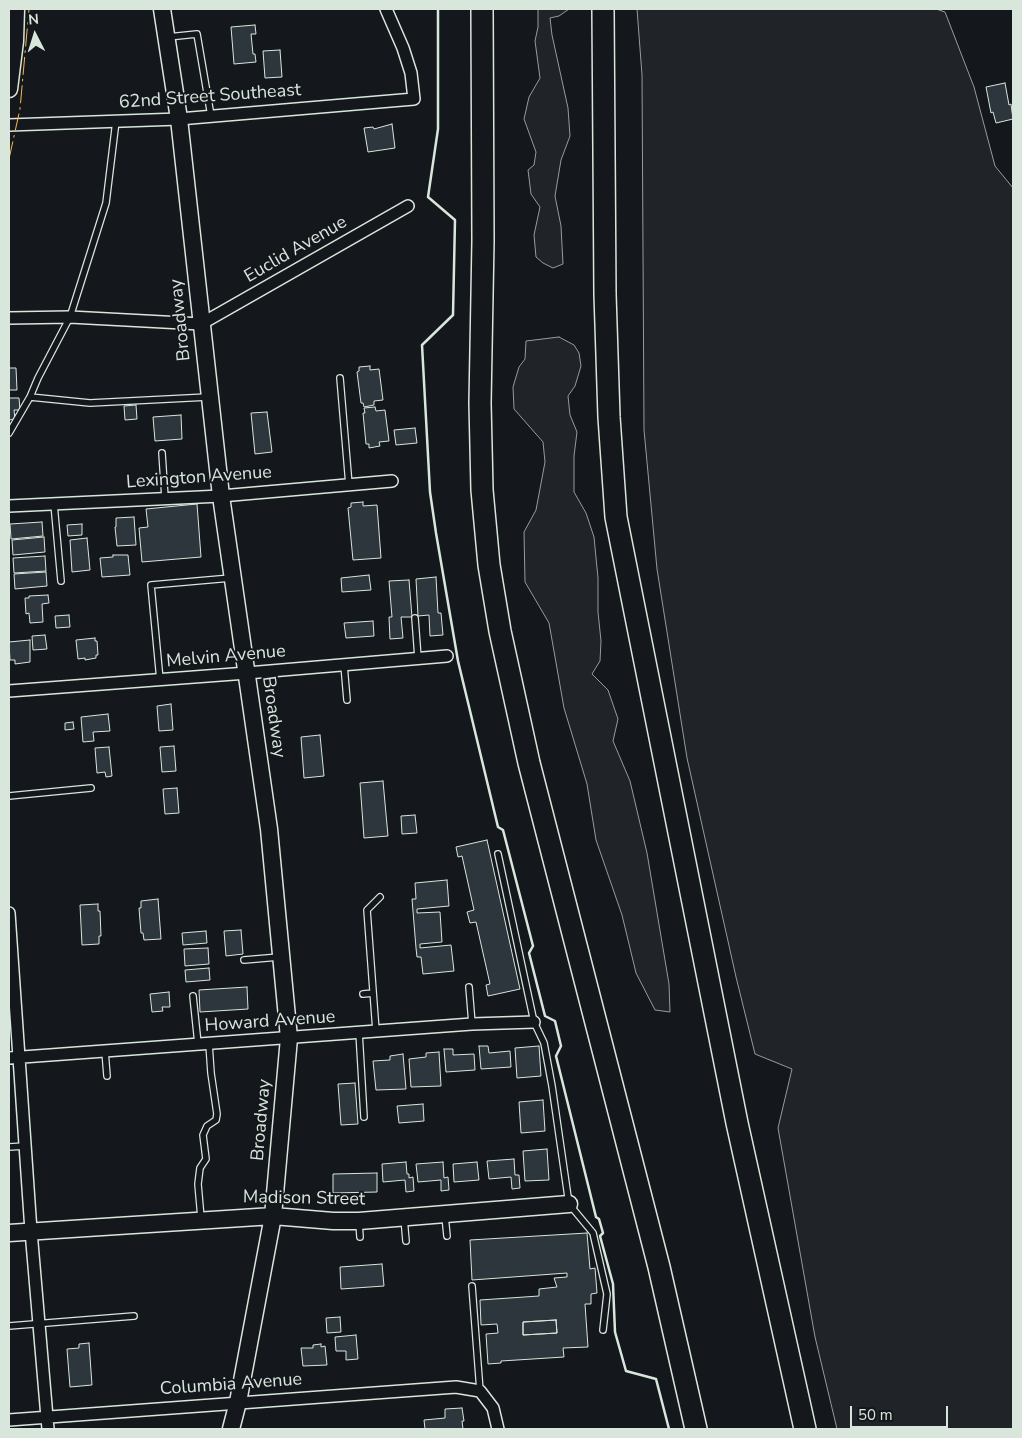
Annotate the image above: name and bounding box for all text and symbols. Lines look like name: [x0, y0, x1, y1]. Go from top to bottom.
north arrow: [10, 10, 60, 60]
text: N: [28, 10, 40, 29]
street label: 62nd Street Southeast: [118, 80, 302, 114]
street label: Euclid Avenue: [241, 212, 351, 288]
street label: Broadway: [166, 278, 196, 362]
street label: Lexington Avenue: [125, 462, 273, 494]
street label: Melvin Avenue: [165, 641, 287, 673]
street label: Broadway: [257, 675, 289, 759]
street label: Howard Avenue: [204, 1007, 336, 1037]
street label: Broadway: [248, 1078, 276, 1162]
street label: Madison Street: [243, 1187, 365, 1211]
street label: Columbia Avenue: [159, 1369, 303, 1401]
scale bar: [852, 1396, 950, 1428]
text: 50 m: [858, 1405, 893, 1425]

